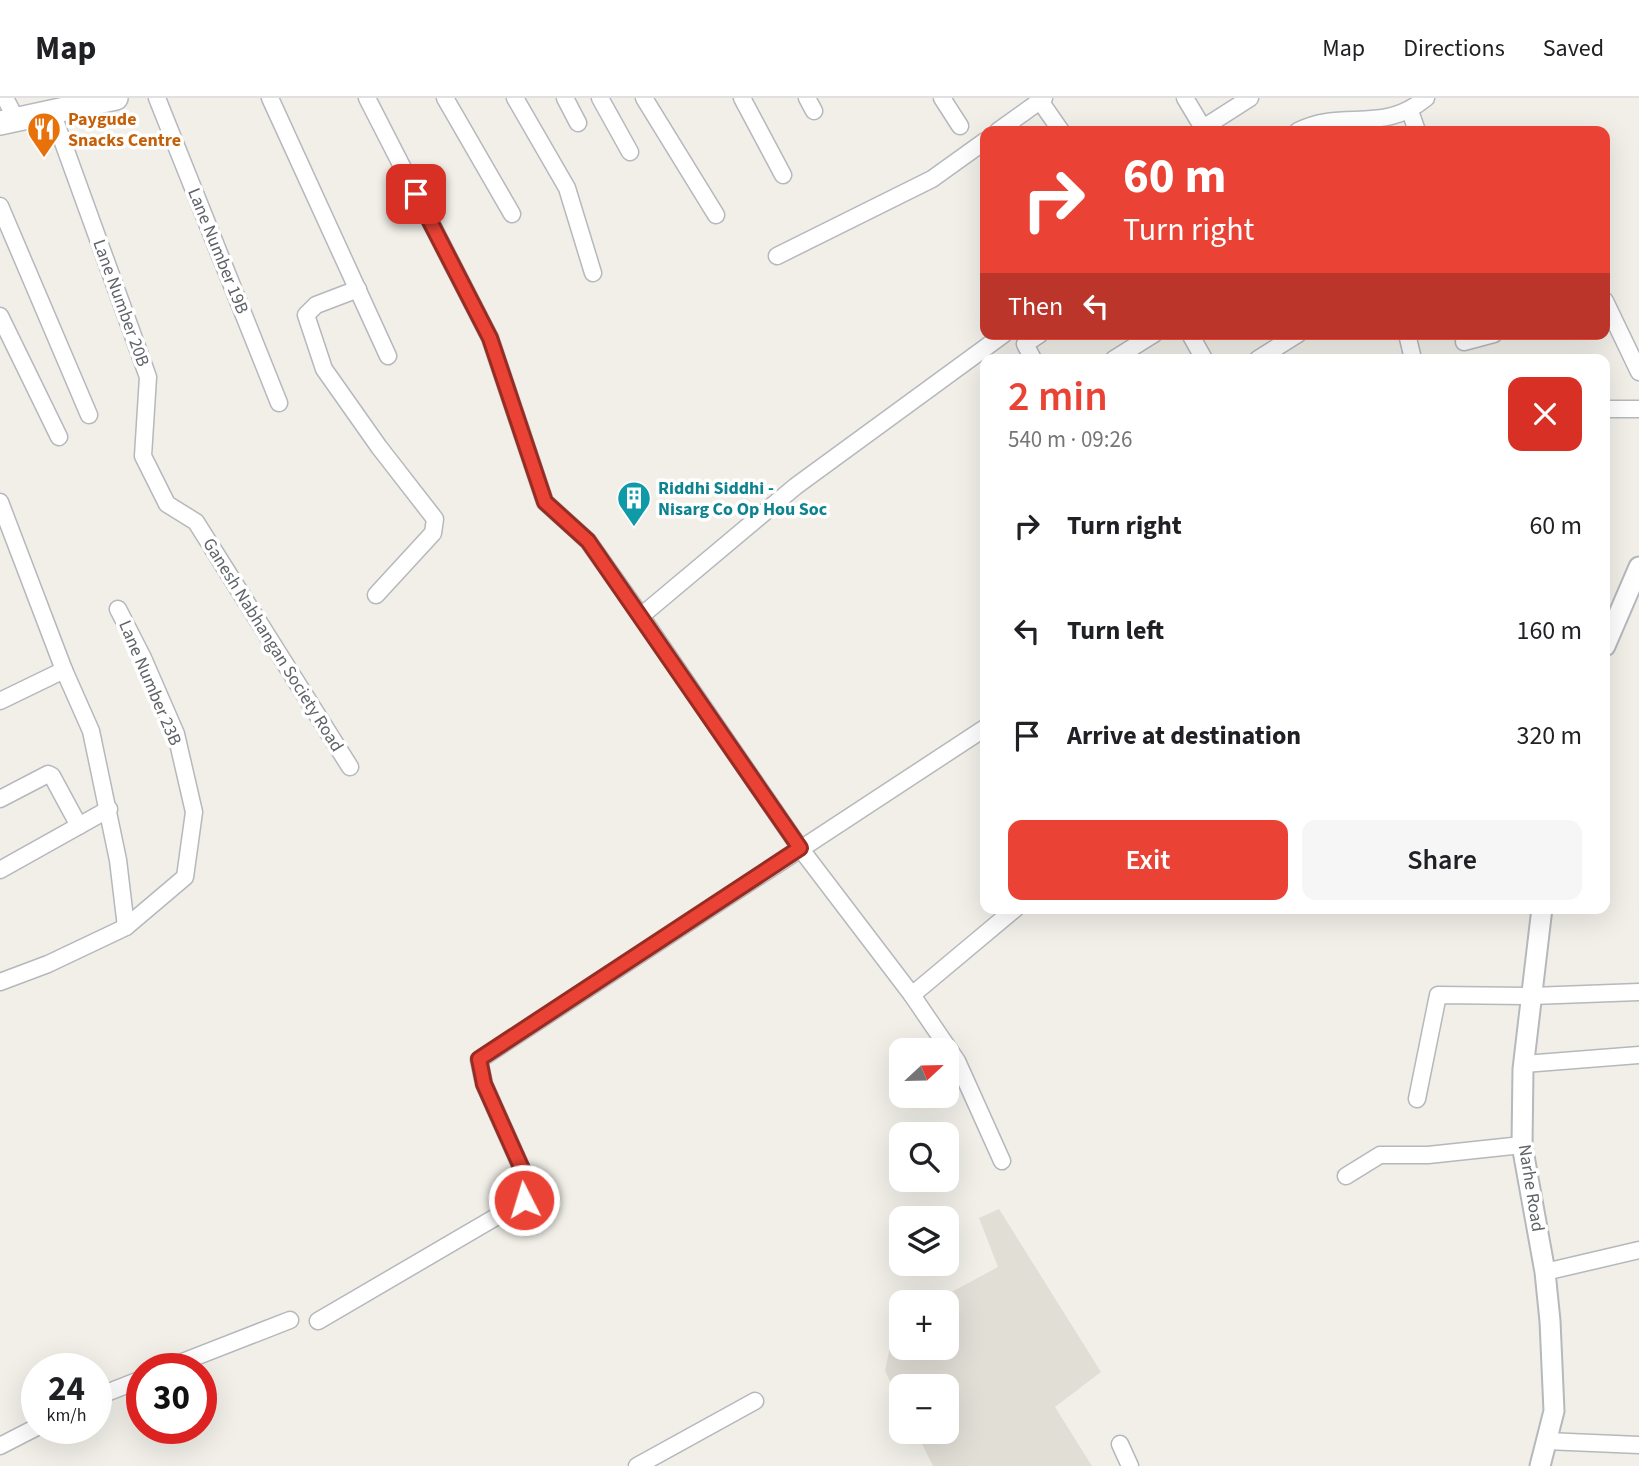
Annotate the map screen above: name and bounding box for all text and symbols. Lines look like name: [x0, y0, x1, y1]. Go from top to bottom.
text: Map: [35, 25, 96, 72]
text: Map: [1322, 31, 1365, 66]
text: Directions: [1403, 31, 1505, 66]
text: Saved: [1543, 31, 1604, 66]
place label: Paygude Snacks Centre: [68, 107, 181, 153]
restaurant icon: Paygude Snacks Centre: [25, 110, 63, 159]
text: 60 m: [1123, 142, 1227, 212]
icon: right: [1008, 154, 1099, 245]
pin: [386, 164, 446, 224]
icon: arrive: [397, 175, 435, 213]
street label: Lane Number 19B: [181, 184, 255, 318]
text: Turn right: [1123, 207, 1254, 253]
street label: Lane Number 20B: [86, 236, 156, 370]
icon: left: [1077, 287, 1115, 325]
text: Then: [1008, 288, 1063, 325]
text: 2 min: [1008, 367, 1108, 427]
button: close: [1508, 377, 1582, 451]
text: 540 m · 09:26: [1008, 423, 1132, 456]
place label: Riddhi Siddhi - Nisarg Co Op Hou Soc: [658, 476, 828, 522]
building icon: Riddhi Siddhi - Nisarg Co Op Hou Soc: [615, 479, 653, 528]
icon: right: [1008, 507, 1046, 545]
text: Turn right: [1067, 507, 1182, 544]
text: 60 m: [1529, 507, 1582, 544]
street label: Ganesh Nabhangan Society Road: [197, 533, 349, 757]
icon: left: [1008, 612, 1046, 650]
text: Turn left: [1067, 612, 1164, 649]
text: 160 m: [1516, 612, 1582, 649]
street label: Lane Number 23B: [112, 617, 188, 749]
icon: arrive: [1008, 717, 1046, 755]
text: Arrive at destination: [1067, 717, 1301, 754]
text: 320 m: [1516, 717, 1582, 754]
button: Exit: [1008, 820, 1288, 900]
button: Share: [1302, 820, 1582, 900]
north arrow: [889, 1038, 959, 1108]
map controls: [889, 1038, 959, 1444]
button: search: [889, 1122, 959, 1192]
street label: Narhe Road: [1512, 1143, 1550, 1233]
position arrow: [487, 1163, 561, 1237]
button: layers: [889, 1206, 959, 1276]
button: +: [889, 1290, 959, 1360]
speed limit sign: 30: [126, 1353, 217, 1444]
text: 24: [48, 1364, 85, 1414]
button: −: [889, 1374, 959, 1444]
text: km/h: [47, 1403, 86, 1428]

